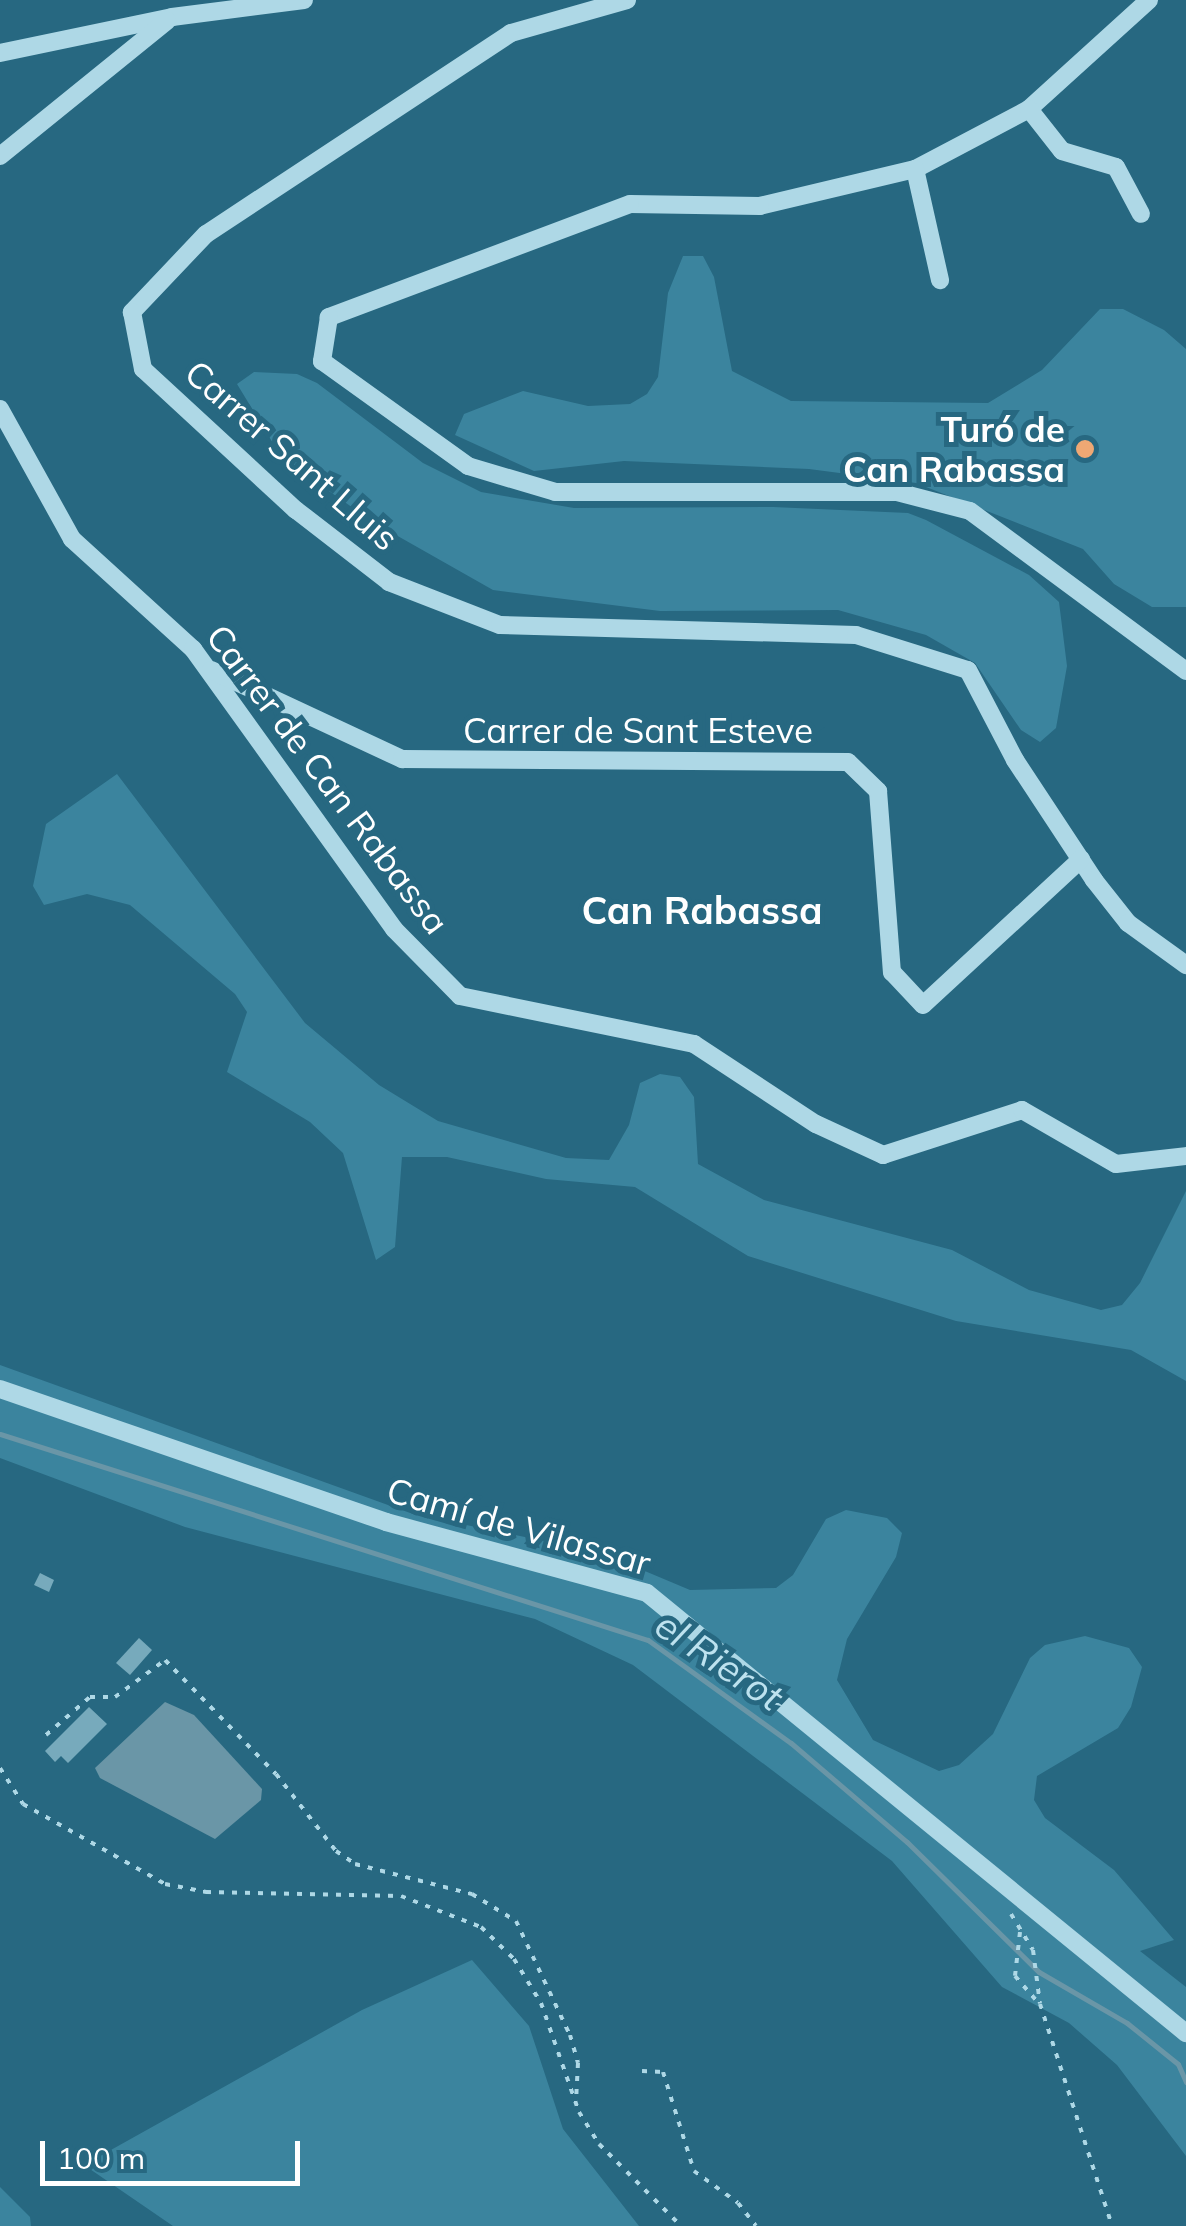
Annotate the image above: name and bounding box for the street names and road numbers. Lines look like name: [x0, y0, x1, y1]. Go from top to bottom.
street label: Carrer Sant Lluis: [177, 351, 407, 559]
street label: Carrer de Can Rabassa: [198, 616, 458, 942]
street label: Carrer de Sant Esteve: [463, 709, 813, 751]
street label: Camí de Vilassar: [382, 1468, 656, 1584]

